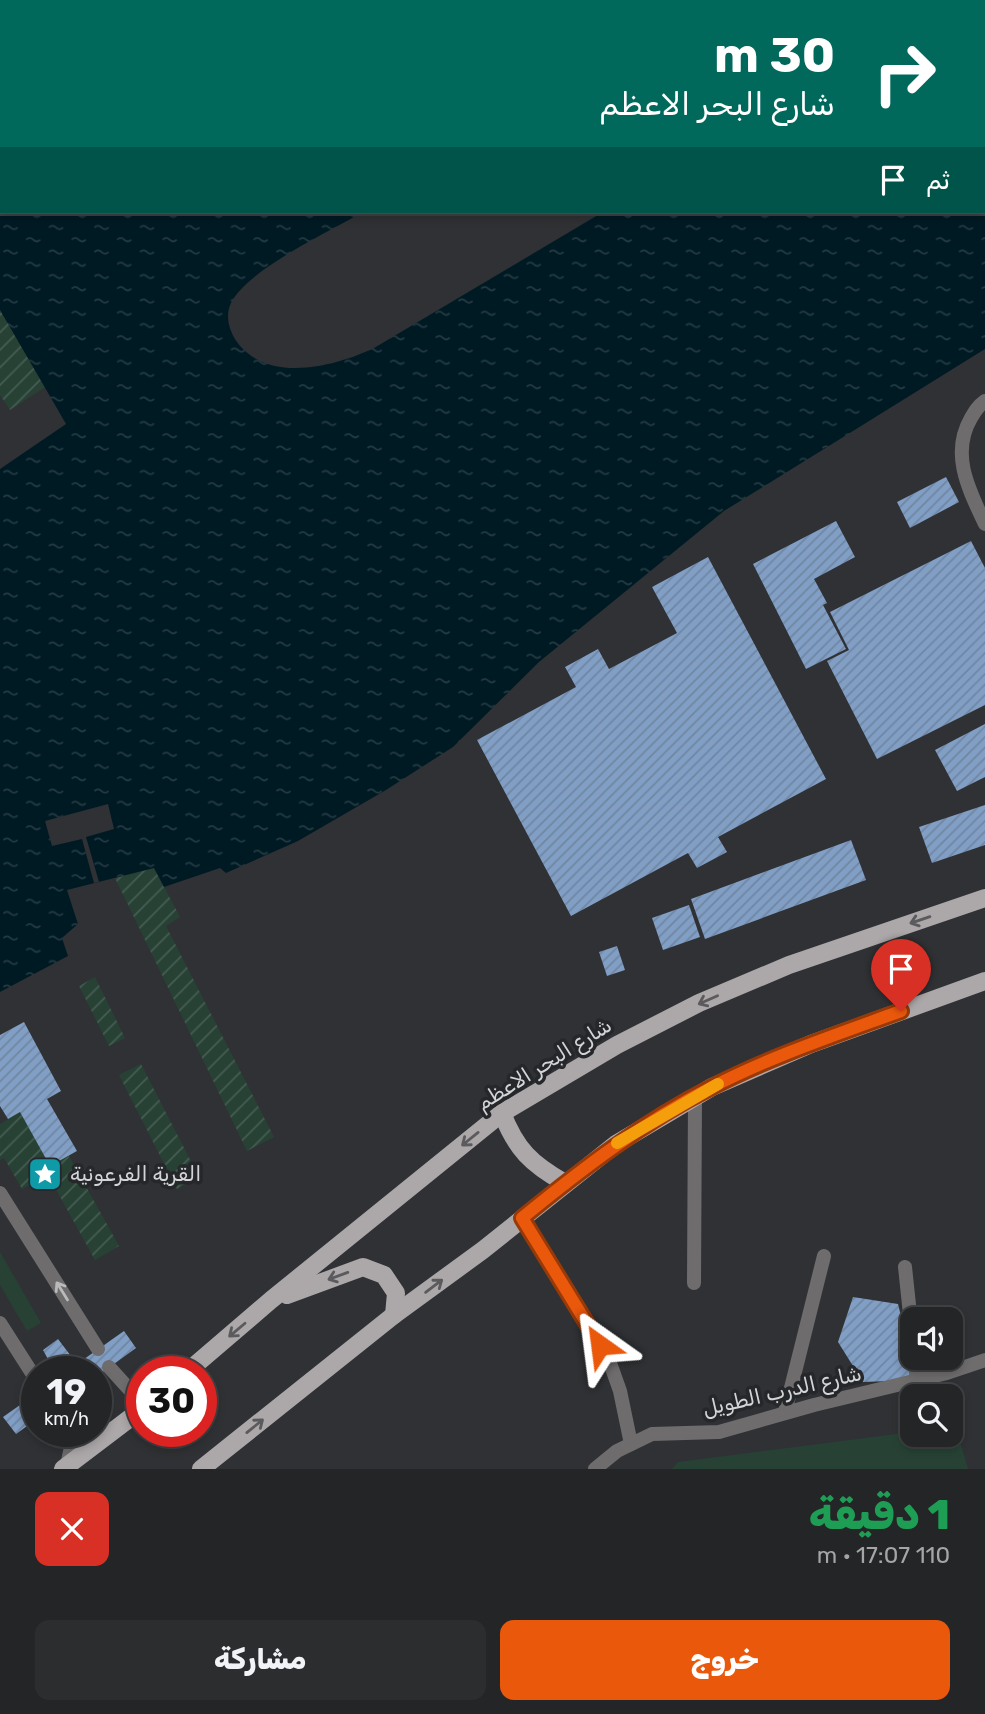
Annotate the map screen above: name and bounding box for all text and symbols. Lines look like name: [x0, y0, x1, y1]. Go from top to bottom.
text: 30 m: [714, 26, 835, 84]
icon: right: [859, 28, 950, 119]
text: شارع البحر الاعظم: [599, 85, 835, 123]
icon: arrive: [874, 161, 912, 199]
text: ثم: [926, 165, 950, 196]
one-way arrow: [910, 915, 932, 927]
pin: [871, 939, 931, 1011]
icon: arrive: [882, 950, 920, 988]
one-way arrow: [697, 994, 719, 1007]
street label: شارع البحر الاعظم: [471, 1012, 617, 1117]
one-way arrow: [461, 1132, 479, 1147]
place icon: القرية الفرعونية: [26, 1155, 64, 1193]
place label: القرية الفرعونية: [70, 1161, 201, 1186]
one-way arrow: [327, 1270, 349, 1283]
one-way arrow: [424, 1279, 443, 1293]
one-way arrow: [54, 1282, 68, 1302]
map controls: [900, 1307, 963, 1447]
button: sound: [900, 1307, 963, 1370]
position arrow: [563, 1308, 637, 1382]
one-way arrow: [228, 1322, 246, 1338]
speed limit sign: 30: [126, 1356, 217, 1447]
street label: شارع الدرب الطويل: [700, 1360, 864, 1423]
text: 19: [47, 1371, 86, 1413]
button: search: [900, 1384, 963, 1447]
text: km/h: [44, 1408, 89, 1430]
one-way arrow: [245, 1419, 263, 1434]
text: 1 دقيقة: [809, 1490, 950, 1540]
button: close: [35, 1492, 109, 1566]
text: 110 m · 17:07: [817, 1541, 950, 1569]
button: مشاركة: [35, 1620, 486, 1700]
button: خروج: [500, 1620, 950, 1700]

